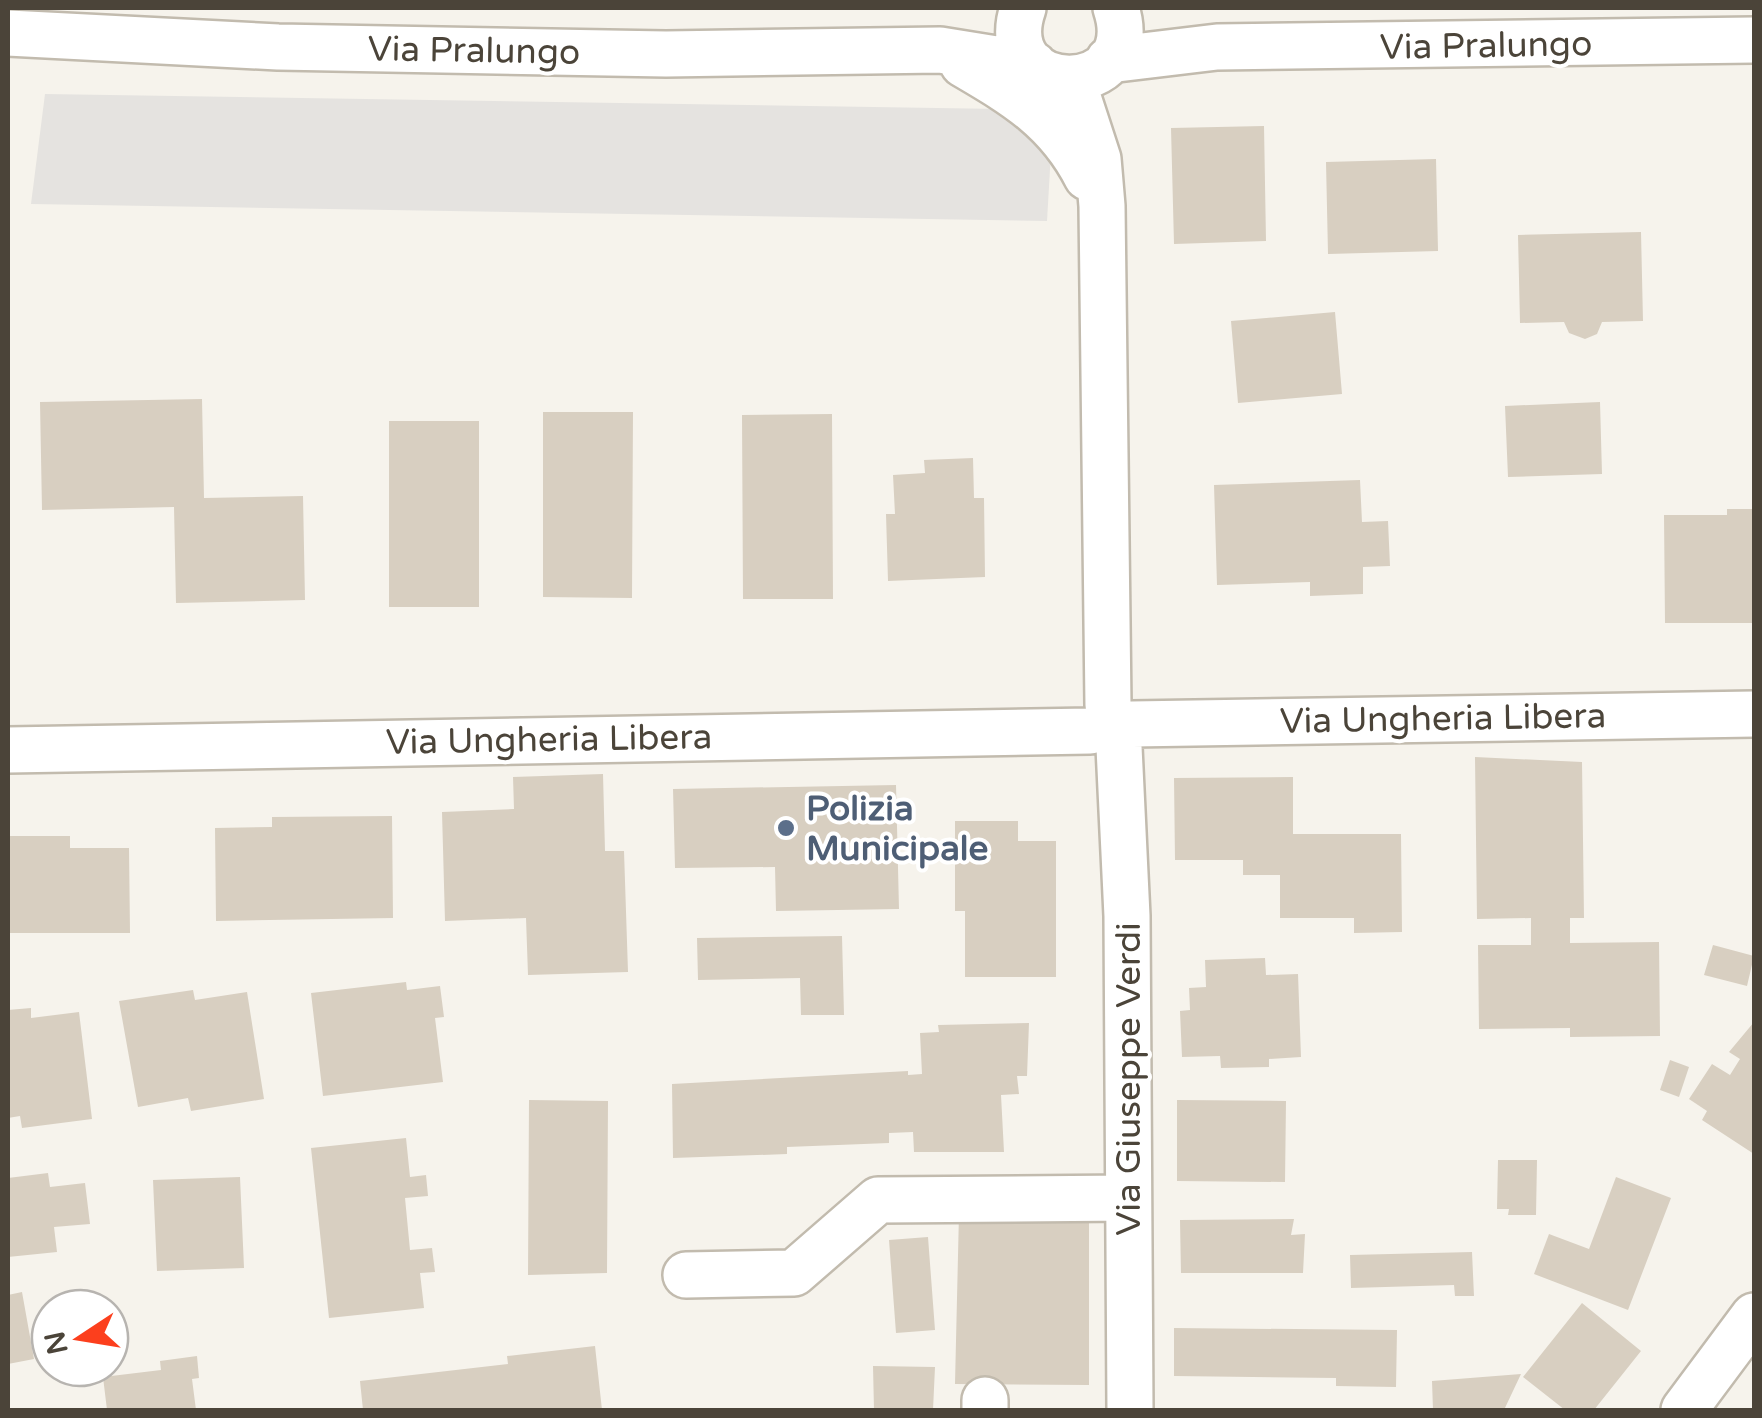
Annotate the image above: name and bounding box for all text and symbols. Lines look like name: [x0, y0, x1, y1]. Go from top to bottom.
street label: Via Pralungo: [1379, 23, 1593, 69]
street label: Via Pralungo: [367, 28, 581, 74]
street label: Via Ungheria Libera: [1279, 695, 1607, 743]
street label: Via Ungheria Libera: [385, 716, 713, 764]
place label: Polizia Municipale: [806, 788, 988, 870]
marker: Polizia Municipale: [775, 817, 797, 839]
street label: Via Giuseppe Verdi: [1108, 922, 1150, 1236]
north arrow: [30, 1288, 130, 1388]
text: N: [38, 1328, 75, 1358]

